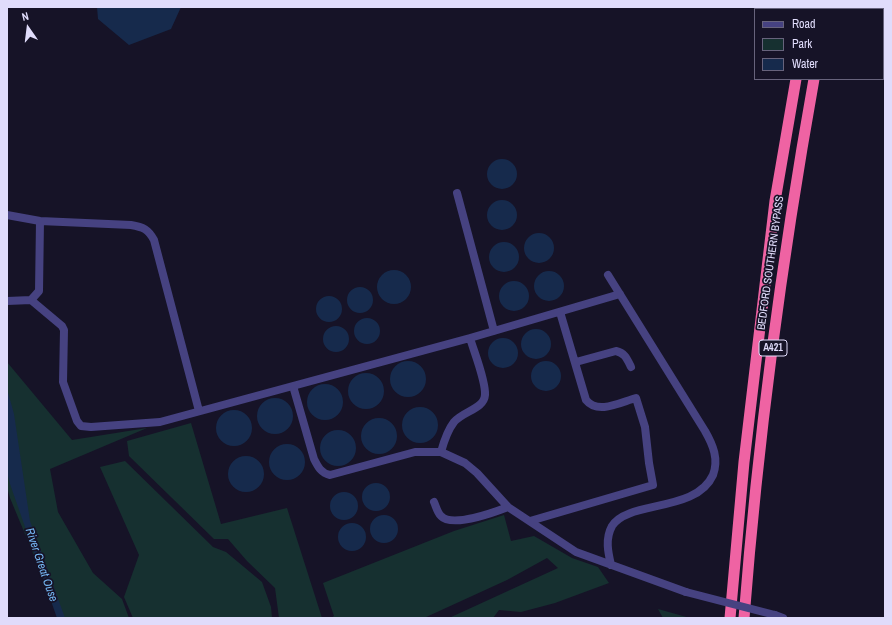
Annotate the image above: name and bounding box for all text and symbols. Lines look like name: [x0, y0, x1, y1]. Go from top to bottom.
north arrow: [8, 8, 48, 48]
legend: [754, 8, 884, 80]
text: N: [20, 9, 30, 24]
text: Road: [792, 16, 816, 32]
text: Park: [792, 36, 812, 52]
text: Water: [792, 56, 818, 72]
street label: BEDFORD SOUTHERN BYPASS: [755, 195, 787, 331]
road number: A421: [759, 340, 787, 356]
water label: River Great Ouse: [22, 526, 60, 604]

